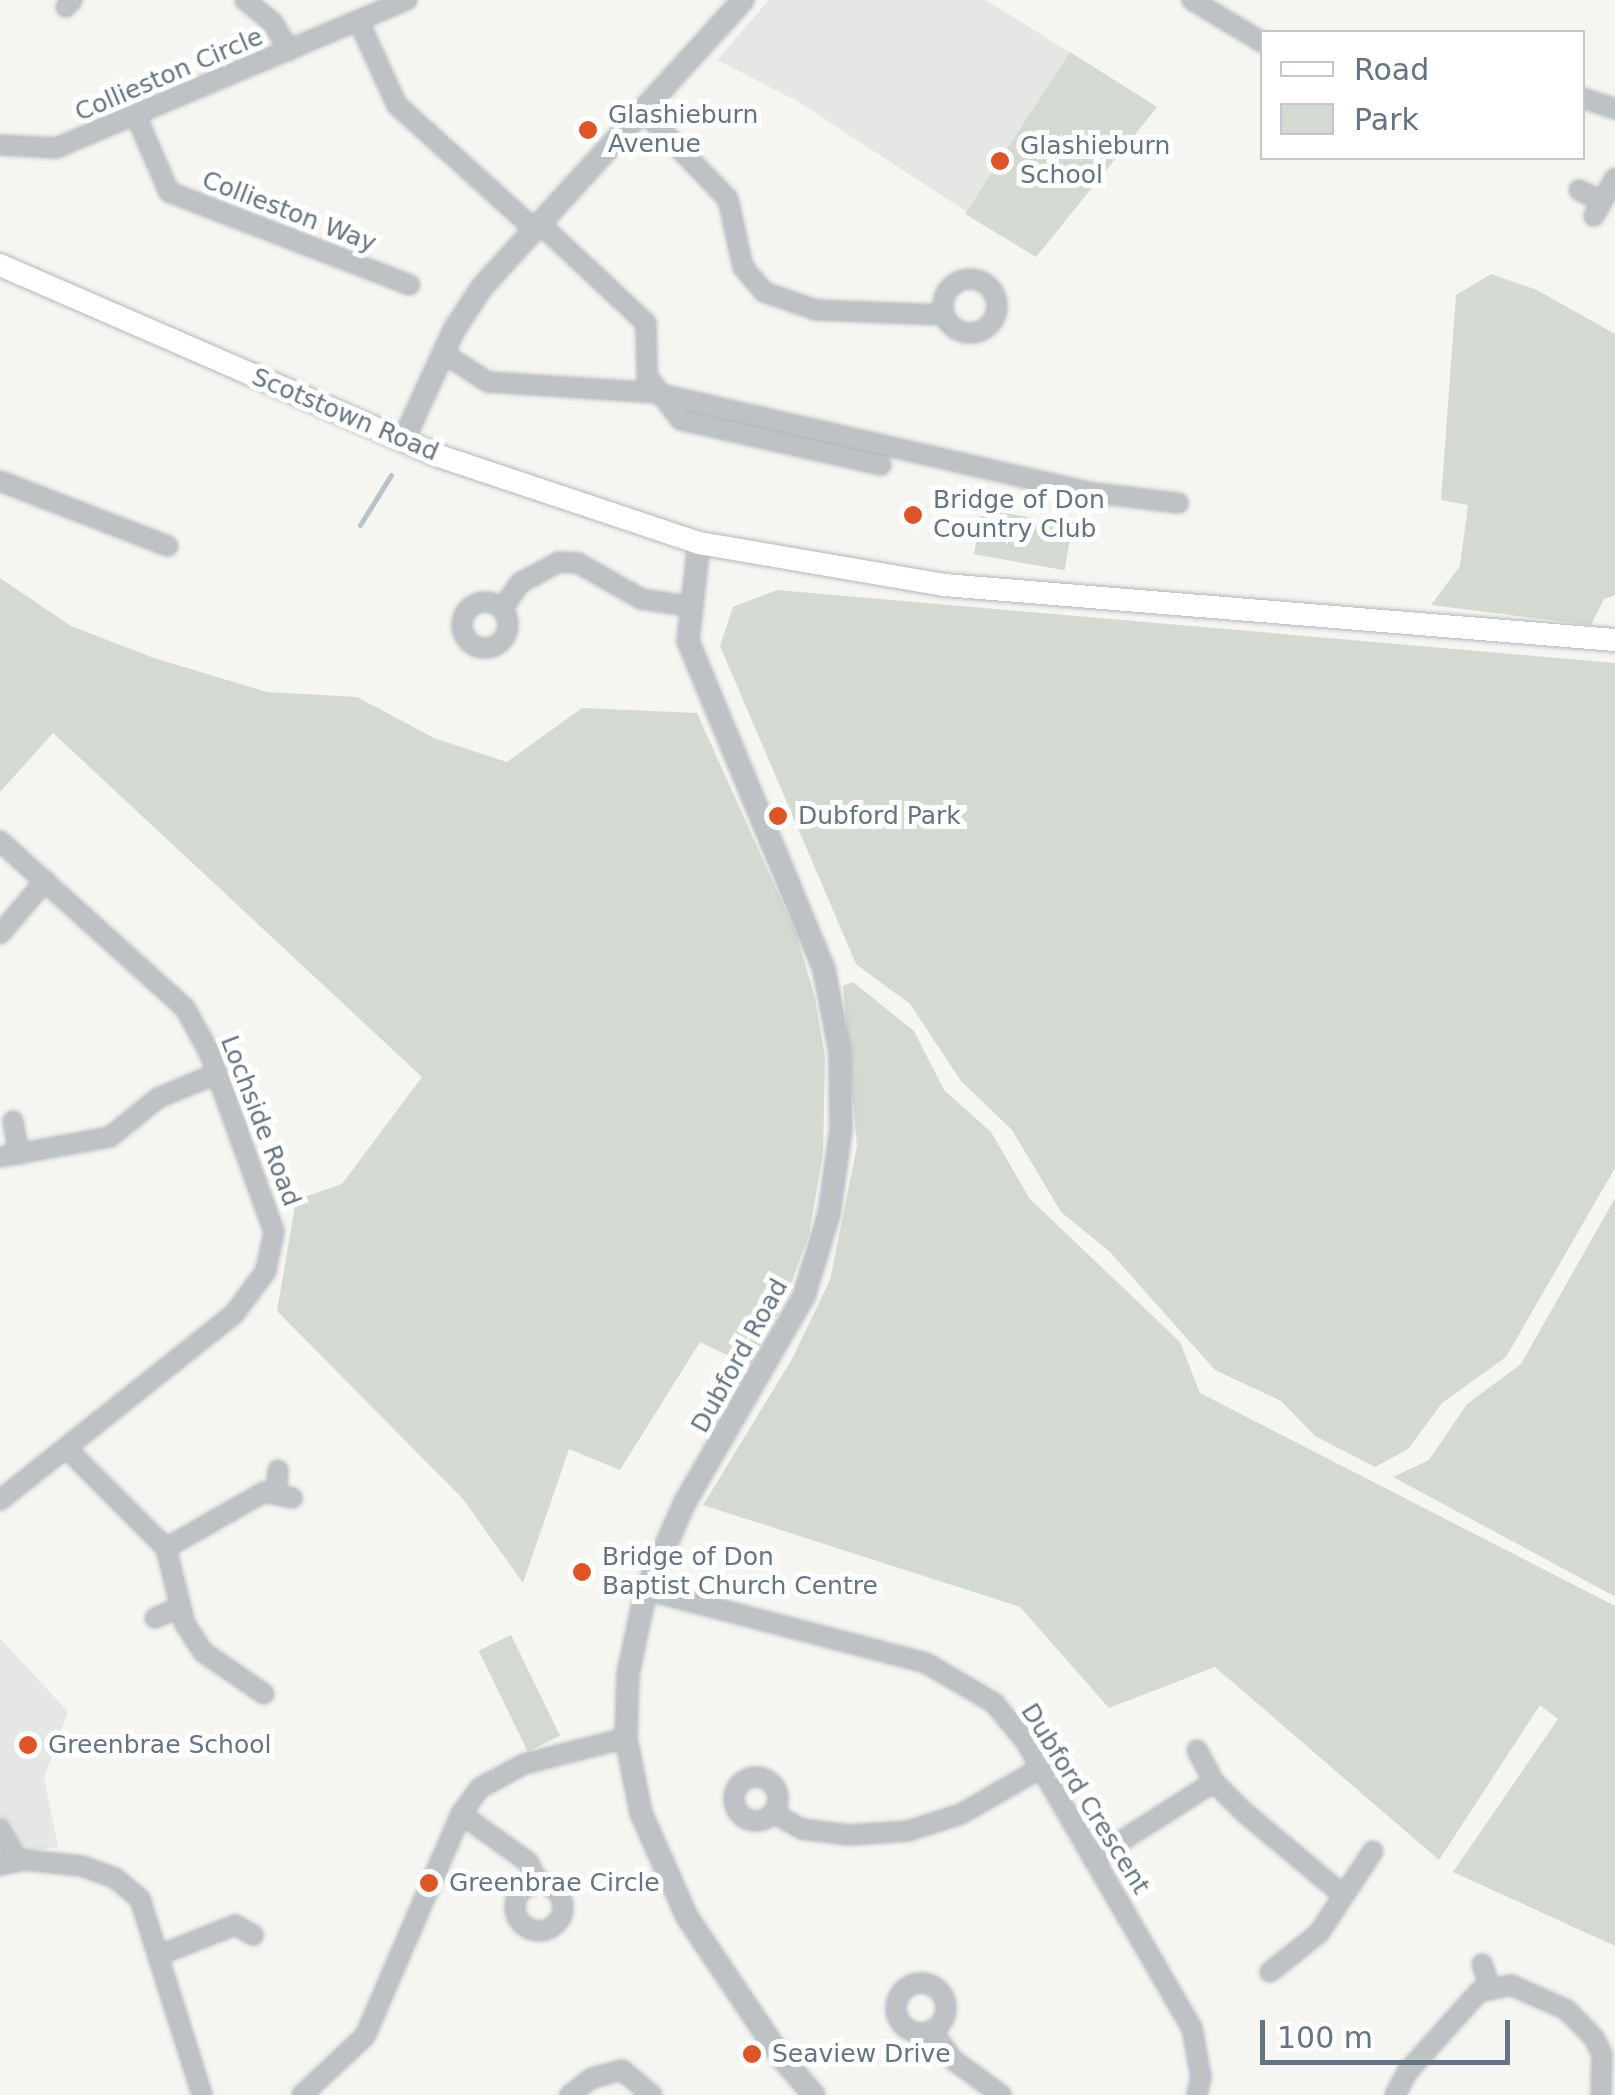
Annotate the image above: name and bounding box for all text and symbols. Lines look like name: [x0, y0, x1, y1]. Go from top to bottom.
street label: Collieston Circle: [71, 22, 267, 128]
legend: [1260, 30, 1585, 160]
text: Road: [1354, 52, 1429, 87]
place label: Glashieburn Avenue: [608, 101, 758, 160]
text: Park: [1354, 102, 1419, 137]
marker: Glashieburn Avenue: [577, 119, 599, 141]
place label: Glashieburn School: [1020, 132, 1170, 191]
marker: Glashieburn School: [989, 150, 1011, 172]
street label: Collieston Way: [198, 165, 380, 259]
street label: Scotstown Road: [247, 362, 443, 468]
place label: Bridge of Don Country Club: [933, 486, 1105, 545]
marker: Bridge of Don Country Club: [902, 504, 924, 526]
place label: Dubford Park: [798, 801, 961, 831]
marker: Dubford Park: [767, 805, 789, 827]
street label: Lochside Road: [214, 1031, 306, 1211]
street label: Dubford Road: [685, 1274, 795, 1438]
place label: Bridge of Don Baptist Church Centre: [602, 1543, 878, 1602]
marker: Bridge of Don Baptist Church Centre: [571, 1561, 593, 1583]
street label: Dubford Crescent: [1014, 1698, 1156, 1900]
place label: Greenbrae School: [48, 1730, 271, 1760]
marker: Greenbrae School: [17, 1734, 39, 1756]
place label: Greenbrae Circle: [449, 1868, 660, 1898]
marker: Greenbrae Circle: [418, 1872, 440, 1894]
scale bar: [1265, 2000, 1515, 2062]
text: 100 m: [1277, 2020, 1373, 2055]
place label: Seaview Drive: [772, 2039, 951, 2069]
marker: Seaview Drive: [741, 2043, 763, 2065]

